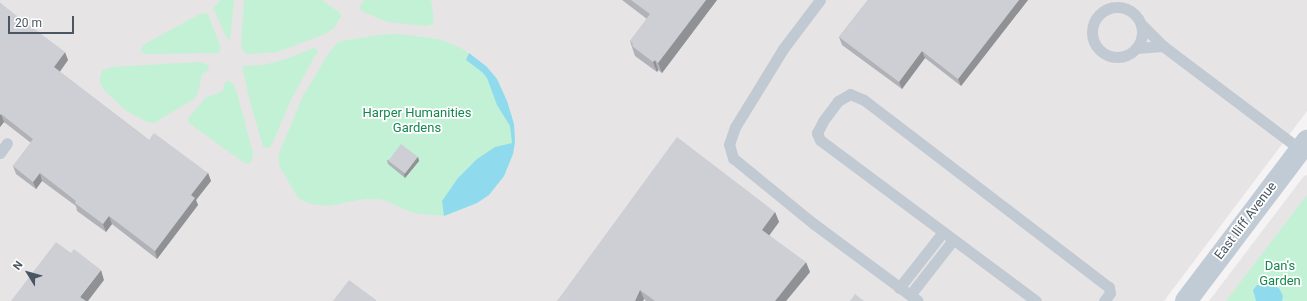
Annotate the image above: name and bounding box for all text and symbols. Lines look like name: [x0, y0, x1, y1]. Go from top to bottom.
scale bar: [10, 8, 76, 34]
text: 20 m: [15, 16, 42, 30]
park label: Harper Humanities Gardens: [363, 106, 471, 137]
street label: East Iliff Avenue: [1212, 179, 1280, 263]
north arrow: [8, 253, 48, 293]
text: N: [10, 258, 26, 272]
park label: Dan's Garden: [1259, 259, 1301, 290]

